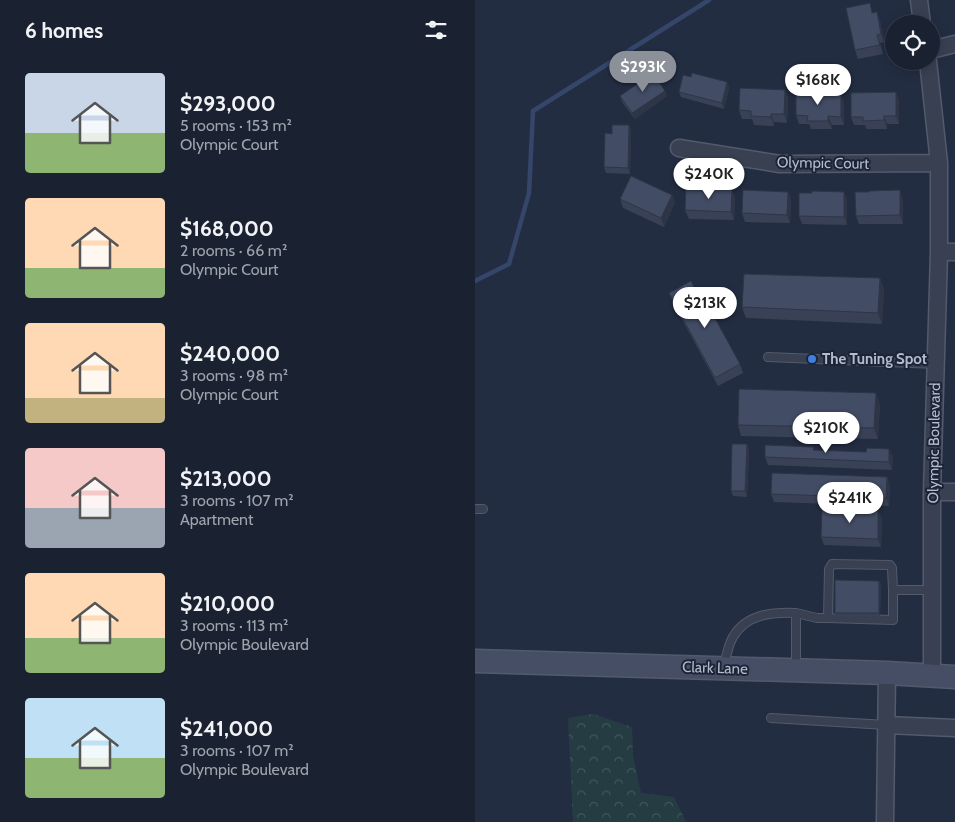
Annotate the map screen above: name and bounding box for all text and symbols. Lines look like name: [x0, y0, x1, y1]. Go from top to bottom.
map controls: [885, 15, 940, 70]
button: locate: [885, 15, 940, 70]
icon: filters: [422, 16, 450, 44]
text: 6 homes: [25, 18, 103, 43]
pin: $293K: [608, 51, 678, 93]
text: $293K: [620, 57, 666, 76]
pin: $168K: [783, 64, 853, 106]
text: $168K: [796, 70, 840, 89]
text: $293,000: [180, 91, 276, 116]
icon: home: [65, 93, 125, 153]
text: 5 rooms · 153 m²: [180, 116, 292, 135]
text: Olympic Court: [180, 135, 278, 154]
street label: Olympic Court: [777, 153, 869, 173]
pin: $240K: [674, 158, 744, 200]
text: $240K: [684, 164, 734, 183]
text: $168,000: [180, 216, 274, 241]
icon: home: [65, 218, 125, 278]
text: 2 rooms · 66 m²: [180, 241, 287, 260]
text: Olympic Court: [180, 260, 278, 279]
pin: $213K: [670, 286, 740, 329]
text: $213K: [684, 293, 726, 312]
text: $240,000: [180, 341, 280, 366]
icon: home: [65, 343, 125, 403]
place label: The Tuning Spot: [822, 350, 927, 368]
marker: The Tuning Spot: [806, 353, 818, 365]
text: 3 rooms · 98 m²: [180, 366, 288, 385]
street label: Olympic Boulevard: [924, 382, 944, 504]
text: Olympic Court: [180, 385, 278, 404]
pin: $210K: [791, 412, 861, 454]
text: $210K: [804, 418, 848, 437]
text: $213,000: [180, 466, 272, 491]
icon: home: [65, 468, 125, 528]
pin: $241K: [815, 482, 885, 524]
text: $241K: [828, 488, 872, 507]
text: 3 rooms · 107 m²: [180, 491, 294, 510]
text: Apartment: [180, 510, 253, 529]
text: $210,000: [180, 591, 275, 616]
icon: home: [65, 593, 125, 653]
text: 3 rooms · 113 m²: [180, 616, 288, 635]
text: Olympic Boulevard: [180, 635, 309, 654]
street label: Clark Lane: [682, 658, 748, 678]
text: $241,000: [180, 716, 273, 741]
icon: home: [65, 718, 125, 778]
text: 3 rooms · 107 m²: [180, 741, 294, 760]
text: Olympic Boulevard: [180, 760, 309, 779]

